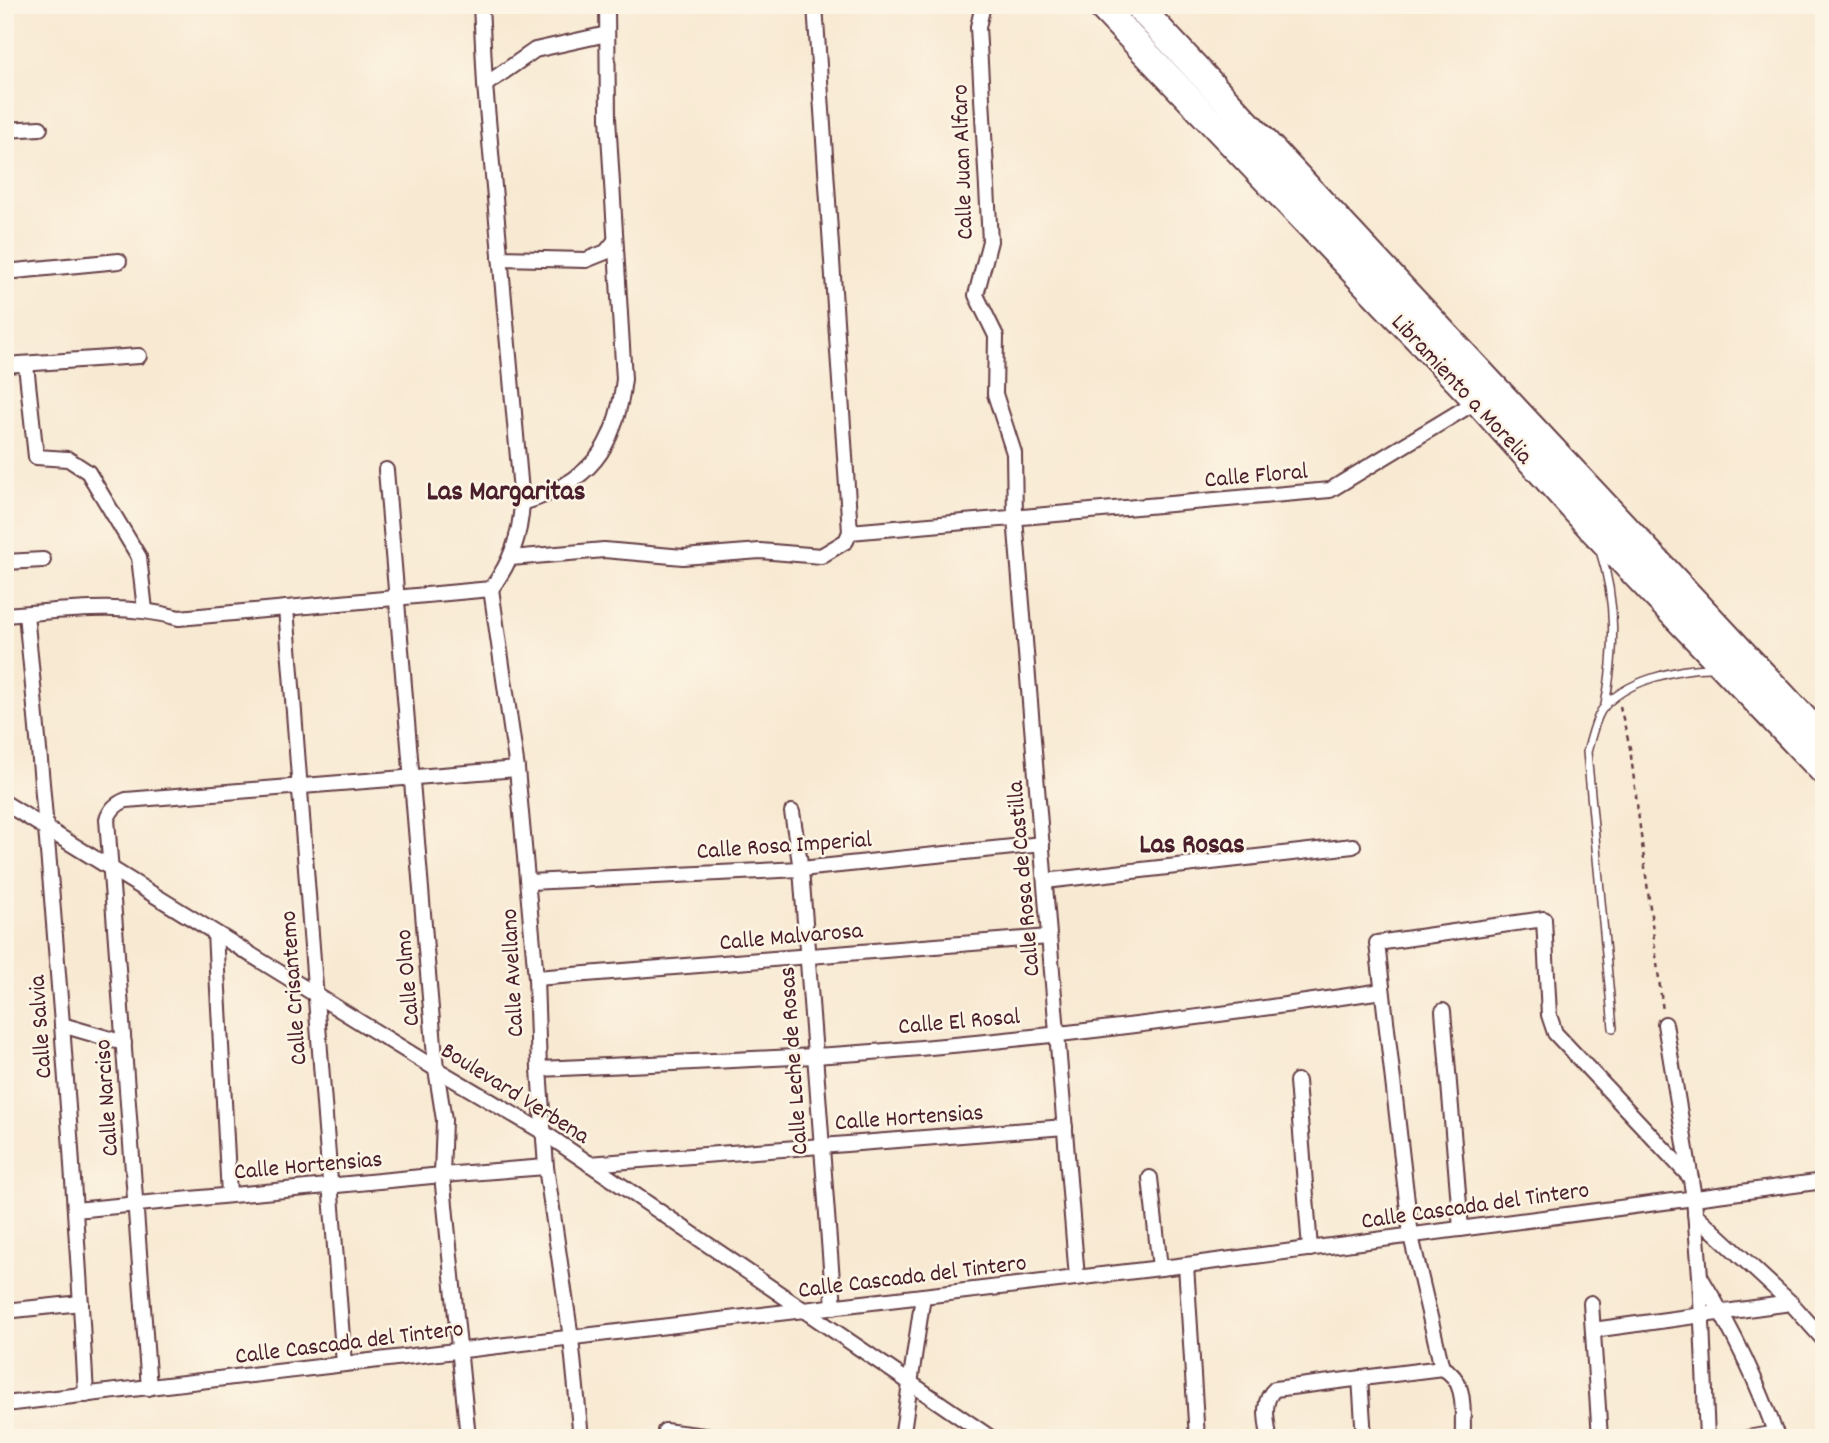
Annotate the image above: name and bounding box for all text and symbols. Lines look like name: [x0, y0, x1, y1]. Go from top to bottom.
street label: Calle Juan Alfaro: [944, 84, 984, 240]
street label: Libramiento a Morelia: [1382, 307, 1540, 473]
street label: Calle Floral: [1203, 456, 1310, 498]
district label: Las Margaritas: [427, 474, 586, 514]
street label: Calle Rosa de Castilla: [999, 779, 1050, 978]
street label: Calle Rosa Imperial: [695, 824, 873, 870]
district label: Las Rosas: [1139, 827, 1245, 867]
street label: Calle Avellano: [494, 908, 534, 1038]
street label: Calle Crisantemo: [273, 909, 317, 1066]
street label: Calle Malvarosa: [718, 915, 865, 961]
street label: Calle Olmo: [388, 928, 430, 1028]
street label: Calle Leche de Rosas: [771, 965, 819, 1156]
street label: Calle Salvia: [21, 973, 63, 1080]
street label: Calle El Rosal: [897, 1001, 1022, 1045]
street label: Boulevard Verbena: [433, 1035, 596, 1154]
street label: Calle Narciso: [87, 1038, 129, 1158]
street label: Calle Hortensias: [834, 1097, 985, 1141]
street label: Calle Hortensias: [233, 1144, 384, 1190]
street label: Calle Cascada del Tintero: [1359, 1174, 1592, 1240]
street label: Calle Cascada del Tintero: [796, 1247, 1028, 1309]
street label: Calle Cascada del Tintero: [233, 1313, 465, 1375]

